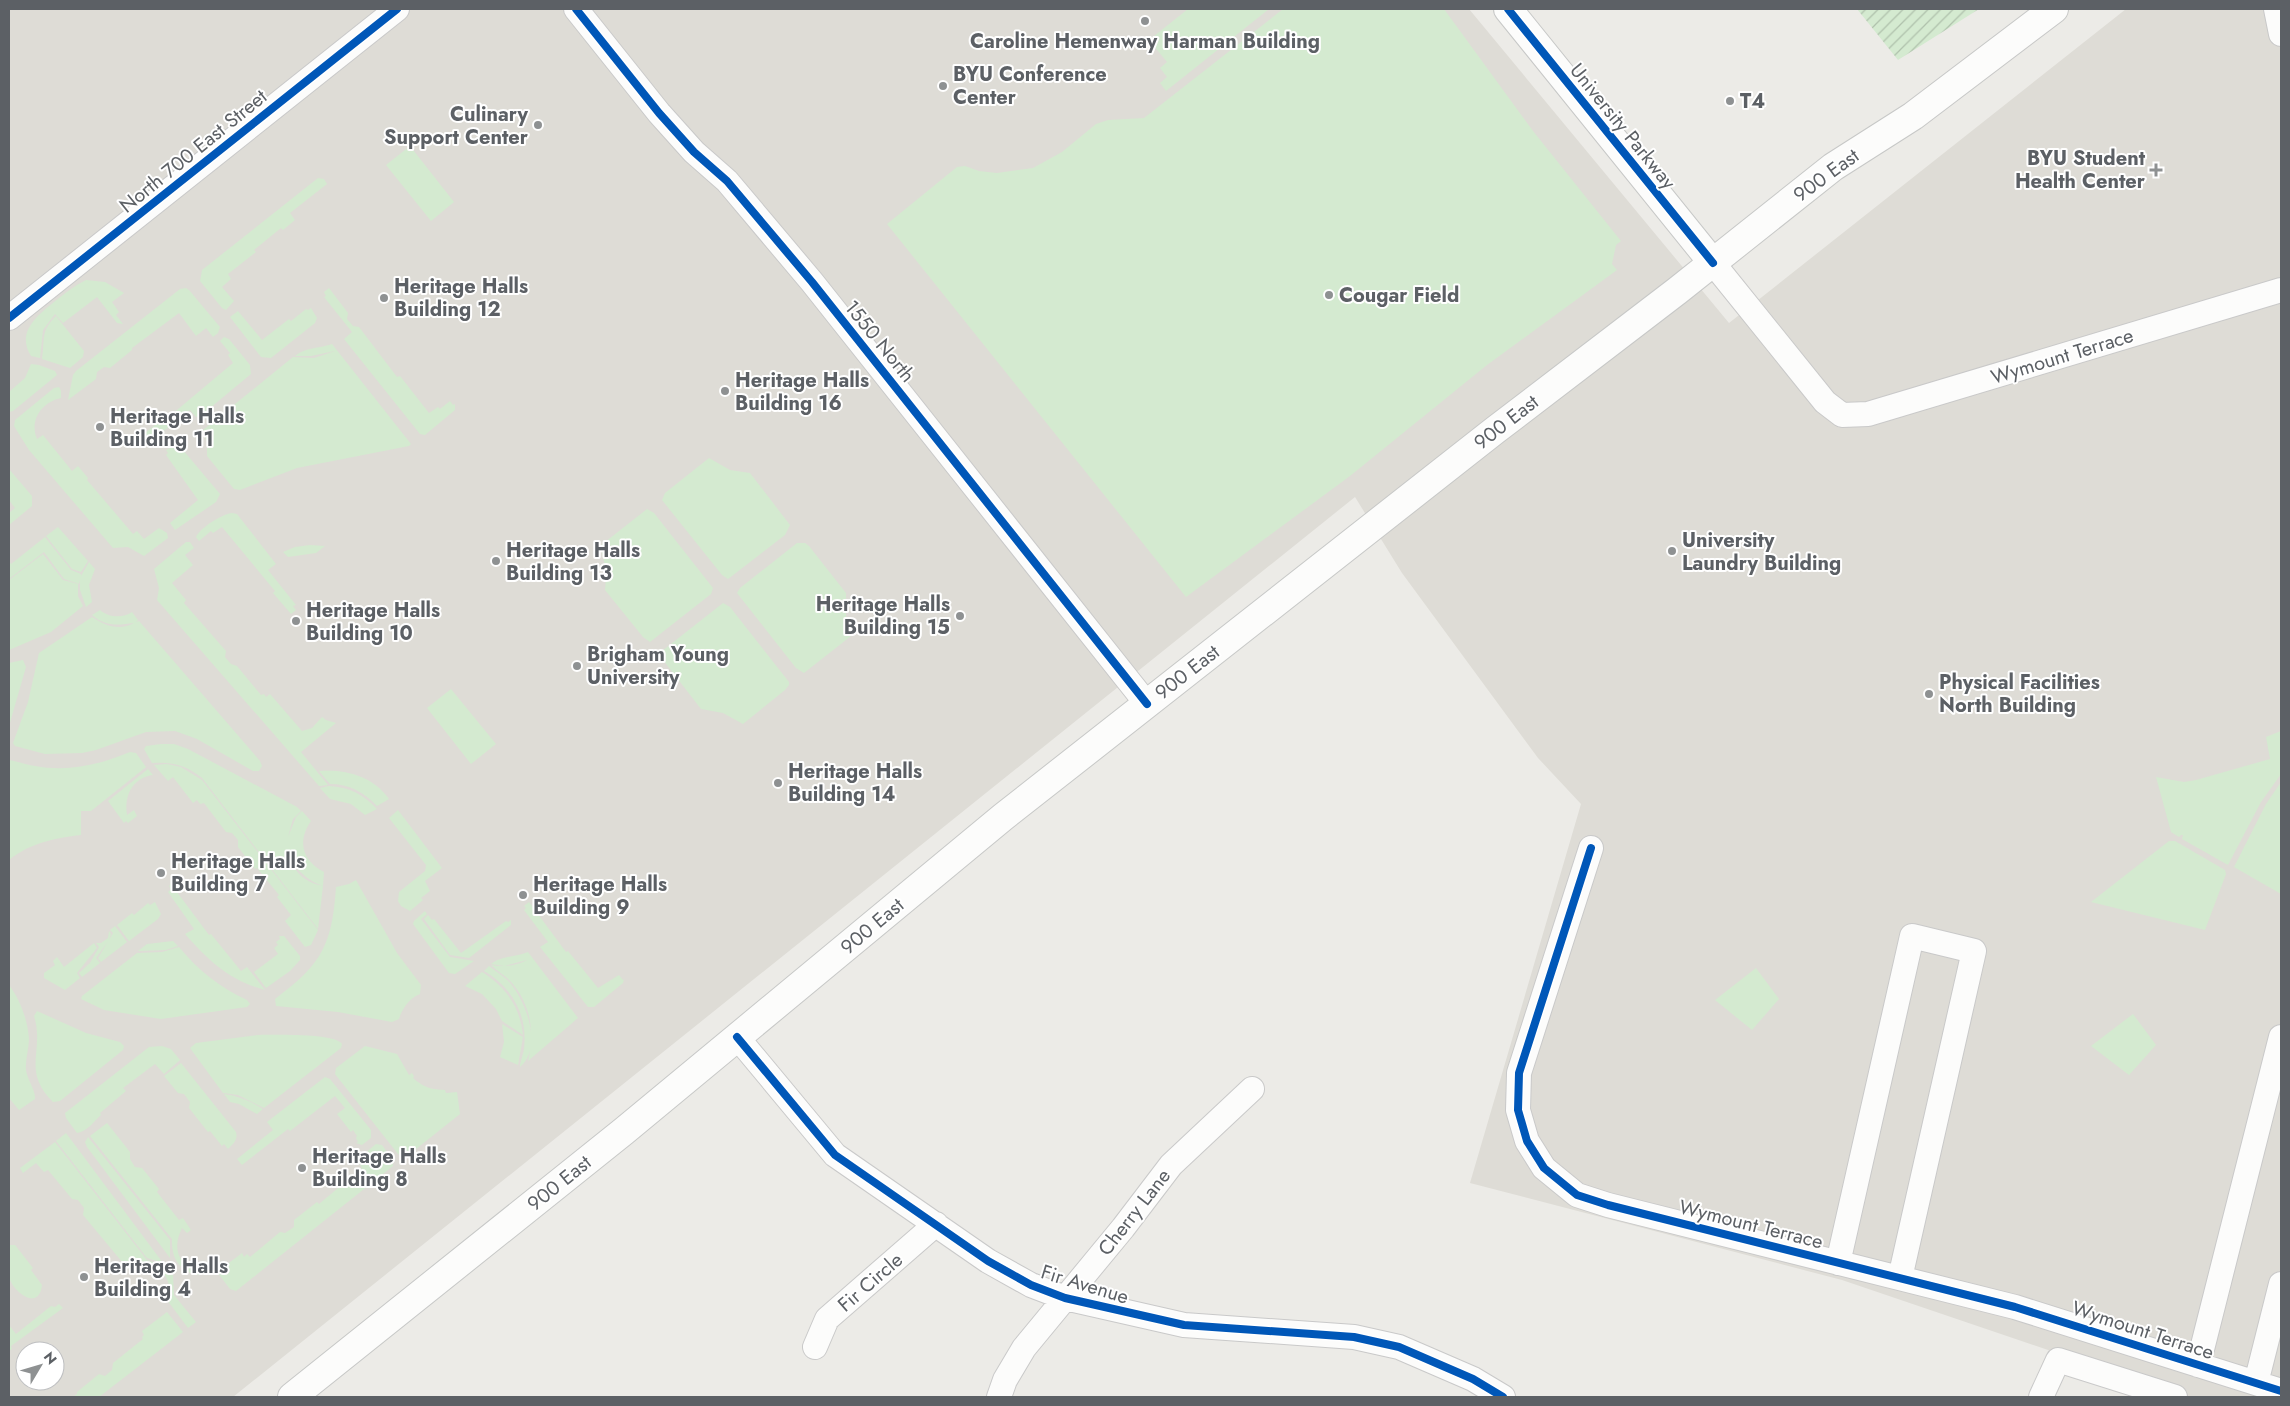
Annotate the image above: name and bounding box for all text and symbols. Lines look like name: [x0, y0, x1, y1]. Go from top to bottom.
marker: Caroline Hemenway Harman Building: [1139, 15, 1151, 27]
place label: Caroline Hemenway Harman Building: [970, 27, 1320, 56]
street label: University Parkway: [1563, 57, 1683, 196]
place label: BYU Conference Center: [953, 60, 1107, 112]
marker: BYU Conference Center: [937, 80, 949, 92]
street label: North 700 East Street: [113, 83, 273, 220]
place label: T4: [1740, 87, 1765, 116]
marker: T4: [1724, 95, 1736, 107]
place label: Culinary Support Center: [384, 100, 529, 152]
marker: Culinary Support Center: [532, 119, 544, 131]
street label: 900 East: [1787, 142, 1865, 209]
place label: BYU Student Health Center: [2015, 144, 2146, 196]
marker: BYU Student Health Center: [2149, 163, 2163, 177]
place label: Heritage Halls Building 12: [394, 272, 528, 324]
place label: Cougar Field: [1339, 281, 1459, 310]
marker: Cougar Field: [1323, 289, 1335, 301]
marker: Heritage Halls Building 12: [378, 292, 390, 304]
street label: 1550 North: [837, 294, 922, 389]
street label: Wymount Terrace: [1987, 321, 2137, 392]
place label: Heritage Halls Building 16: [735, 366, 869, 418]
marker: Heritage Halls Building 16: [719, 385, 731, 397]
street label: 900 East: [1468, 388, 1545, 457]
place label: Heritage Halls Building 11: [110, 402, 244, 454]
marker: Heritage Halls Building 11: [94, 421, 106, 433]
place label: University Laundry Building: [1682, 526, 1841, 578]
place label: Heritage Halls Building 13: [506, 536, 640, 588]
marker: University Laundry Building: [1666, 545, 1678, 557]
marker: Heritage Halls Building 13: [490, 555, 502, 567]
place label: Heritage Halls Building 15: [816, 590, 950, 642]
place label: Heritage Halls Building 10: [306, 596, 440, 648]
marker: Heritage Halls Building 15: [954, 610, 966, 622]
marker: Heritage Halls Building 10: [290, 615, 302, 627]
street label: 900 East: [1149, 638, 1226, 707]
place label: Brigham Young University: [587, 640, 729, 692]
marker: Brigham Young University: [571, 660, 583, 672]
place label: Physical Facilities North Building: [1939, 668, 2100, 720]
marker: Physical Facilities North Building: [1923, 688, 1935, 700]
place label: Heritage Halls Building 14: [788, 757, 922, 809]
marker: Heritage Halls Building 14: [772, 777, 784, 789]
place label: Heritage Halls Building 7: [171, 847, 305, 899]
marker: Heritage Halls Building 7: [155, 867, 167, 879]
place label: Heritage Halls Building 9: [533, 870, 667, 922]
marker: Heritage Halls Building 9: [517, 889, 529, 901]
street label: 900 East: [834, 891, 911, 962]
place label: Heritage Halls Building 8: [312, 1142, 446, 1194]
street label: 900 East: [521, 1148, 598, 1218]
marker: Heritage Halls Building 8: [296, 1162, 308, 1174]
street label: Cherry Lane: [1091, 1163, 1178, 1262]
street label: Wymount Terrace: [1676, 1193, 1826, 1256]
street label: Fir Circle: [831, 1246, 909, 1319]
place label: Heritage Halls Building 4: [94, 1252, 228, 1304]
street label: Fir Avenue: [1037, 1257, 1132, 1312]
marker: Heritage Halls Building 4: [78, 1271, 90, 1283]
street label: Wymount Terrace: [2068, 1294, 2218, 1367]
north arrow: [15, 1341, 65, 1391]
text: N: [39, 1347, 62, 1369]

